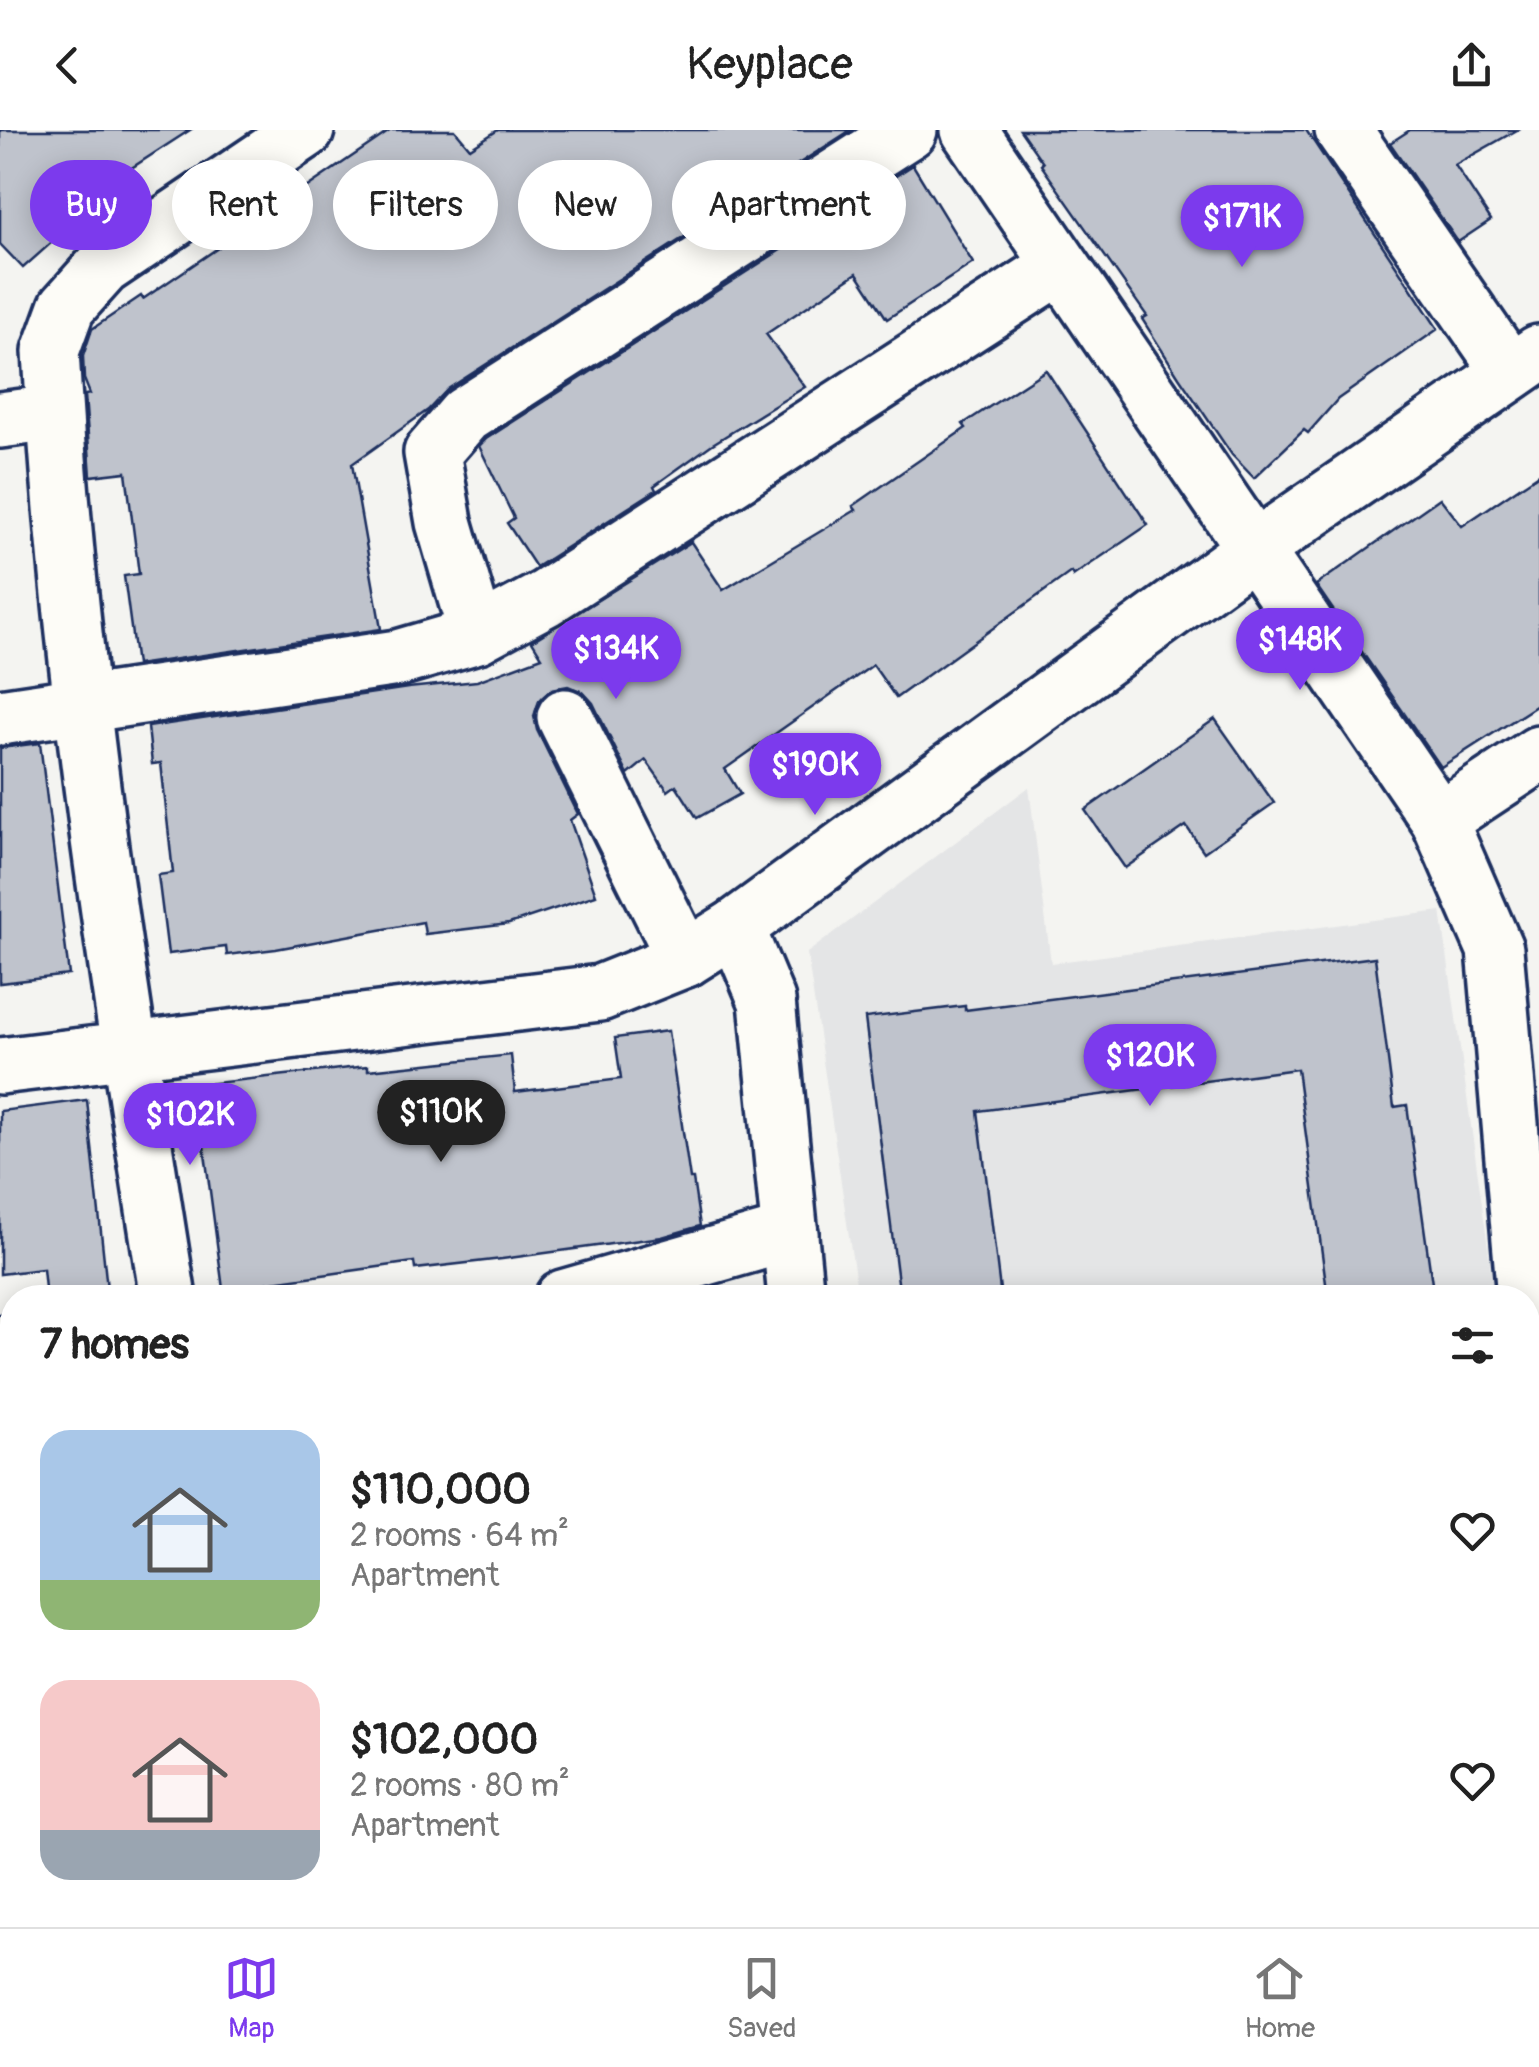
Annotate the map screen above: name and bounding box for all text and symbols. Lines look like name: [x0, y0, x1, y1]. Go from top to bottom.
text: Keyplace: [686, 37, 853, 93]
icon: back: [40, 38, 95, 93]
icon: share: [1444, 38, 1499, 93]
chip: Buy: [30, 160, 152, 250]
chip: Rent: [172, 160, 313, 250]
chip: Filters: [333, 160, 498, 250]
chip: New: [518, 160, 652, 250]
chip: Apartment: [672, 160, 906, 250]
pin: $171K: [1172, 185, 1312, 270]
text: $171K: [1203, 197, 1281, 237]
pin: $148K: [1230, 608, 1370, 693]
pin: $134K: [546, 617, 686, 702]
text: $148K: [1258, 620, 1342, 660]
text: $134K: [573, 629, 659, 669]
pin: $190K: [745, 733, 885, 818]
text: $190K: [771, 745, 859, 785]
pin: $120K: [1080, 1024, 1220, 1109]
text: $120K: [1106, 1036, 1194, 1076]
pin: $110K: [371, 1080, 511, 1165]
pin: $102K: [120, 1083, 260, 1168]
text: $110K: [399, 1092, 483, 1132]
text: $102K: [146, 1095, 234, 1135]
icon: filters: [1445, 1318, 1500, 1373]
text: 7 homes: [40, 1319, 189, 1371]
text: $110,000: [350, 1464, 531, 1516]
icon: home: [120, 1470, 240, 1590]
icon: heart: [1445, 1503, 1500, 1558]
text: 2 rooms · 64 m²: [350, 1516, 569, 1556]
text: Apartment: [350, 1556, 499, 1596]
text: $102,000: [350, 1714, 538, 1766]
icon: home: [120, 1720, 240, 1840]
icon: heart: [1445, 1753, 1500, 1808]
text: 2 rooms · 80 m²: [350, 1766, 570, 1806]
text: Apartment: [350, 1806, 499, 1846]
tab: Map: [224, 1951, 279, 2046]
tab: Saved: [727, 1951, 796, 2046]
tab: Home: [1244, 1951, 1315, 2046]

